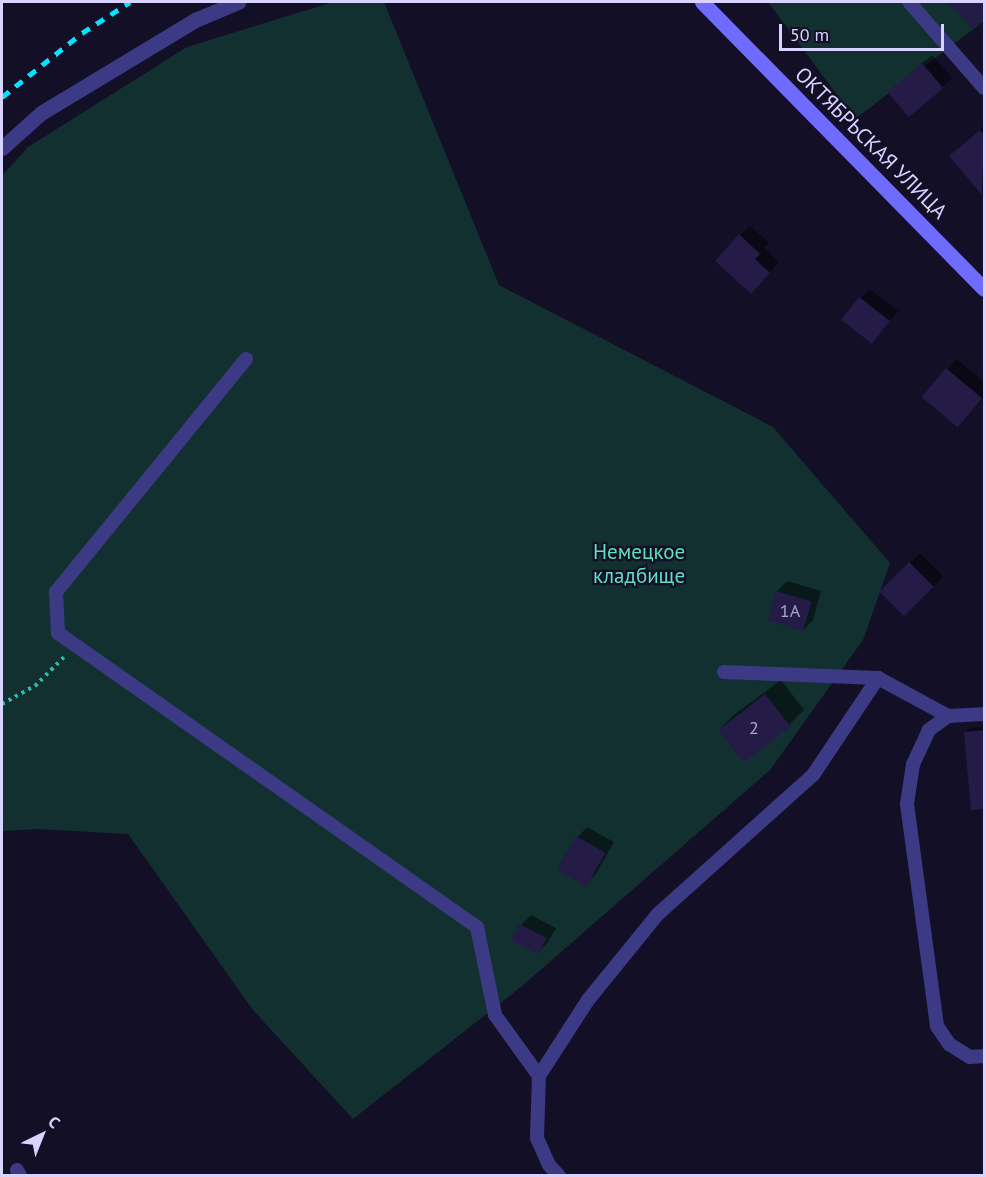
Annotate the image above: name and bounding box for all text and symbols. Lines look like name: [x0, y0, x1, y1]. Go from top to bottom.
scale bar: [782, 12, 947, 50]
text: 50 m: [790, 23, 829, 46]
street label: ОКТЯБРЬСКАЯ УЛИЦА: [790, 62, 952, 224]
park label: Немецкое кладбище: [593, 539, 685, 589]
house number: 1А: [780, 600, 800, 622]
house number: 2: [749, 717, 759, 739]
north arrow: [12, 1105, 72, 1165]
text: С: [44, 1111, 64, 1132]

